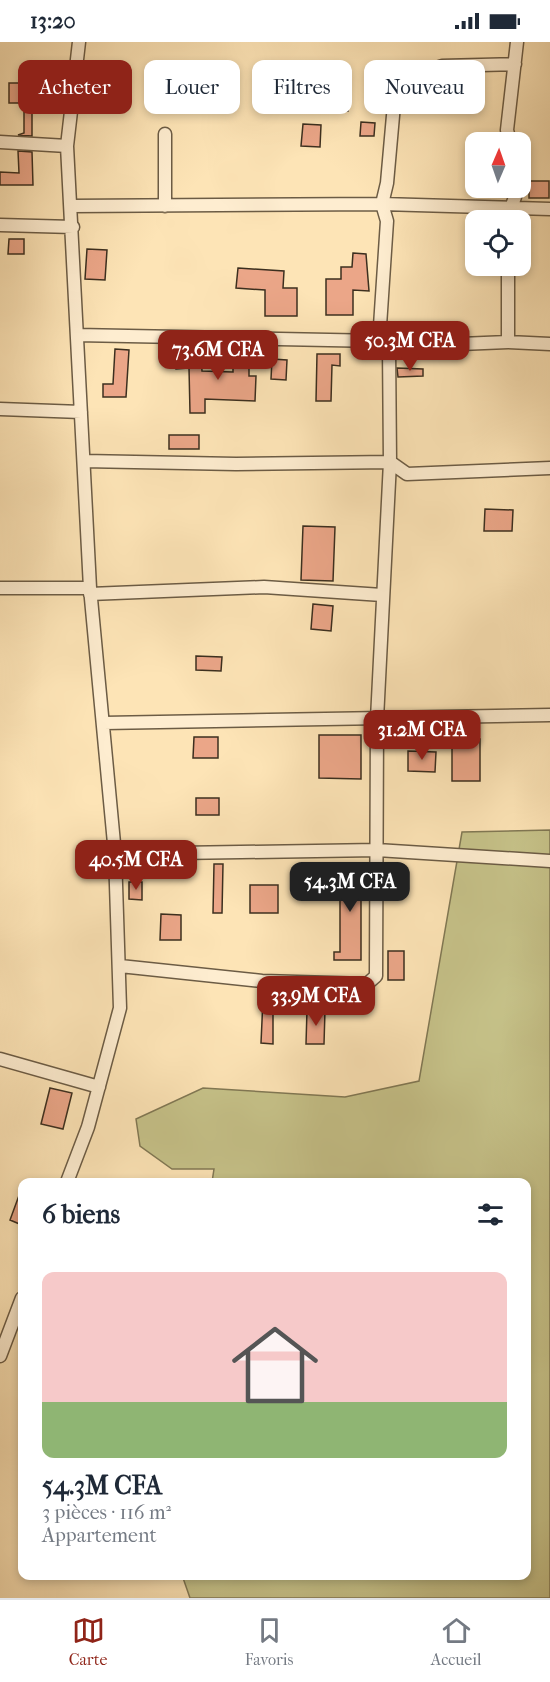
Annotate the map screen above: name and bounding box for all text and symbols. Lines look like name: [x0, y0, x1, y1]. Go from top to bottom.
text: 13:20: [30, 8, 76, 34]
chip: Acheter: [18, 60, 132, 114]
chip: Louer: [144, 60, 240, 114]
chip: Filtres: [252, 60, 352, 114]
chip: Nouveau: [364, 60, 485, 114]
north arrow: [465, 132, 531, 198]
map controls: [465, 132, 531, 276]
button: locate: [465, 210, 531, 276]
pin: 50.3M CFA: [341, 321, 479, 372]
text: 50.3M CFA: [364, 329, 456, 352]
pin: 73.6M CFA: [149, 330, 287, 381]
text: 73.6M CFA: [172, 338, 264, 361]
pin: 31.2M CFA: [353, 710, 491, 761]
text: 31.2M CFA: [378, 718, 466, 741]
pin: 40.5M CFA: [67, 840, 205, 891]
text: 40.5M CFA: [89, 848, 183, 871]
pin: 54.3M CFA: [281, 862, 419, 913]
text: 54.3M CFA: [304, 870, 396, 893]
pin: 33.9M CFA: [247, 976, 385, 1027]
text: 33.9M CFA: [271, 984, 361, 1007]
icon: filters: [474, 1198, 507, 1231]
text: 6 biens: [42, 1199, 120, 1230]
icon: home: [221, 1311, 329, 1419]
text: 54.3M CFA: [42, 1470, 162, 1501]
text: 3 pièces · 116 m²: [42, 1501, 171, 1524]
text: Appartement: [42, 1524, 157, 1547]
tab: Carte: [69, 1614, 107, 1669]
tab: Favoris: [245, 1614, 293, 1669]
tab: Accueil: [431, 1614, 481, 1669]

